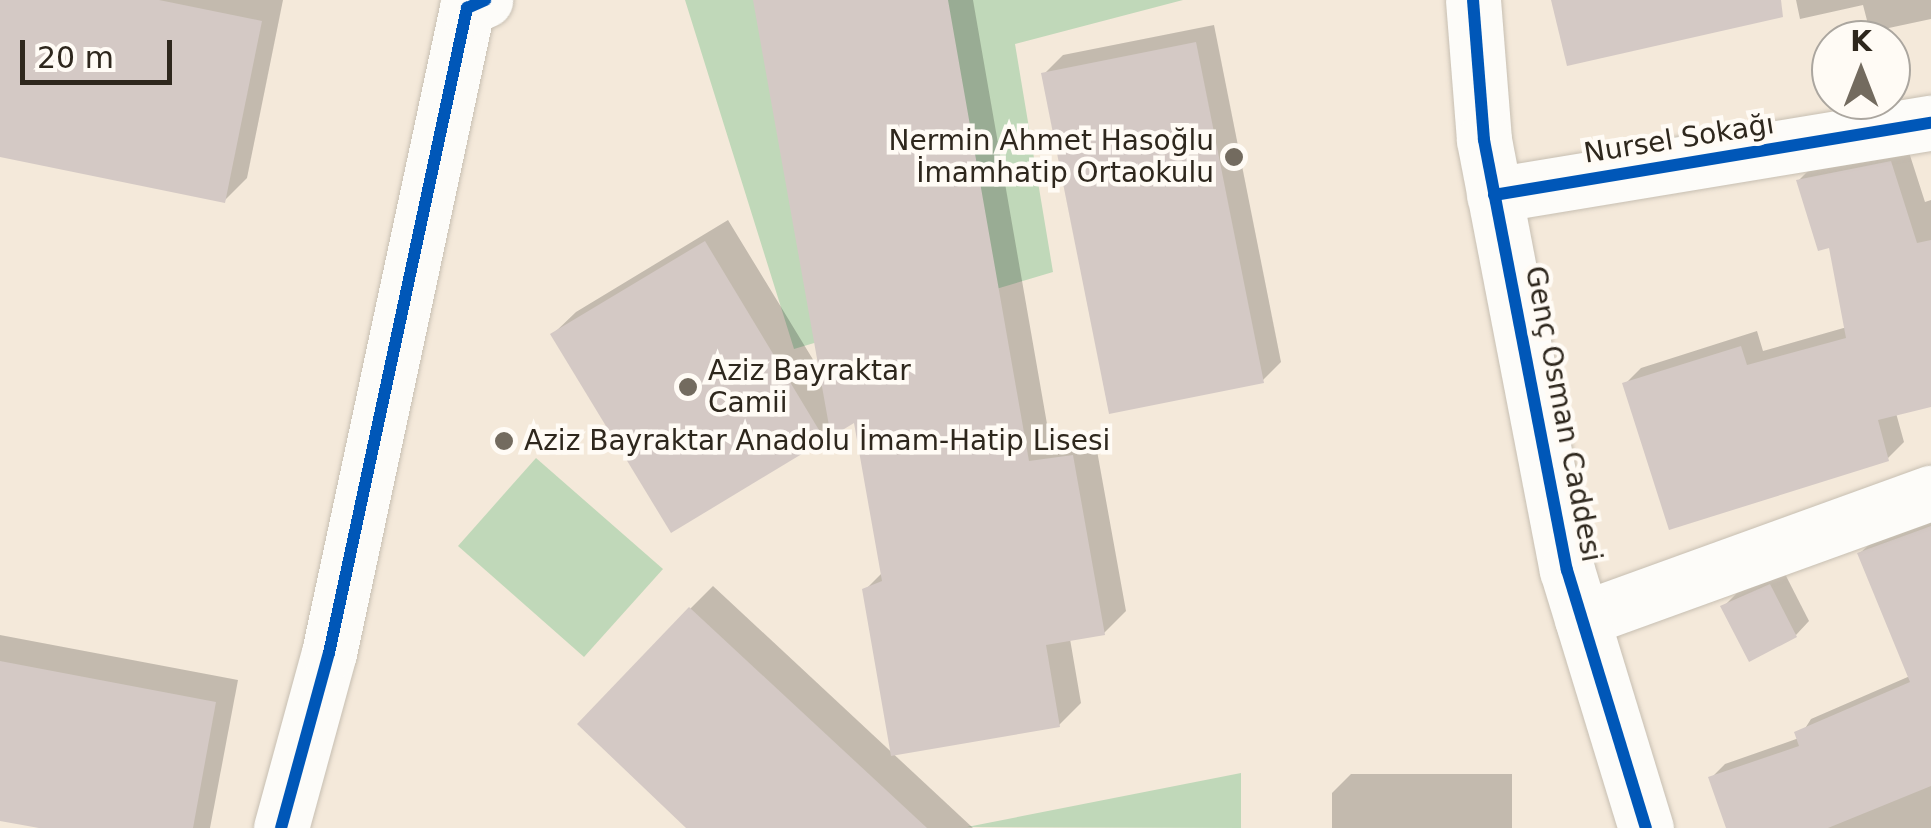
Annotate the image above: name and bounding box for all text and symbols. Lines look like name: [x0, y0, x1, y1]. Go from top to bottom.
scale bar: [25, 20, 178, 82]
north arrow: [1811, 20, 1911, 120]
text: K: [1850, 25, 1872, 58]
text: 20 m: [37, 40, 114, 75]
street label: Nursel Sokağı: [1582, 107, 1776, 171]
place label: Nermin Ahmet Hasoğlu İmamhatip Ortaokulu: [889, 124, 1214, 190]
marker: Nermin Ahmet Hasoğlu İmamhatip Ortaokulu: [1223, 146, 1245, 168]
street label: Genç Osman Caddesi: [1518, 263, 1608, 565]
place label: Aziz Bayraktar Camii: [708, 354, 911, 420]
marker: Aziz Bayraktar Camii: [677, 376, 699, 398]
place label: Aziz Bayraktar Anadolu İmam-Hatip Lisesi: [524, 424, 1110, 458]
marker: Aziz Bayraktar Anadolu İmam-Hatip Lisesi: [493, 430, 515, 452]

